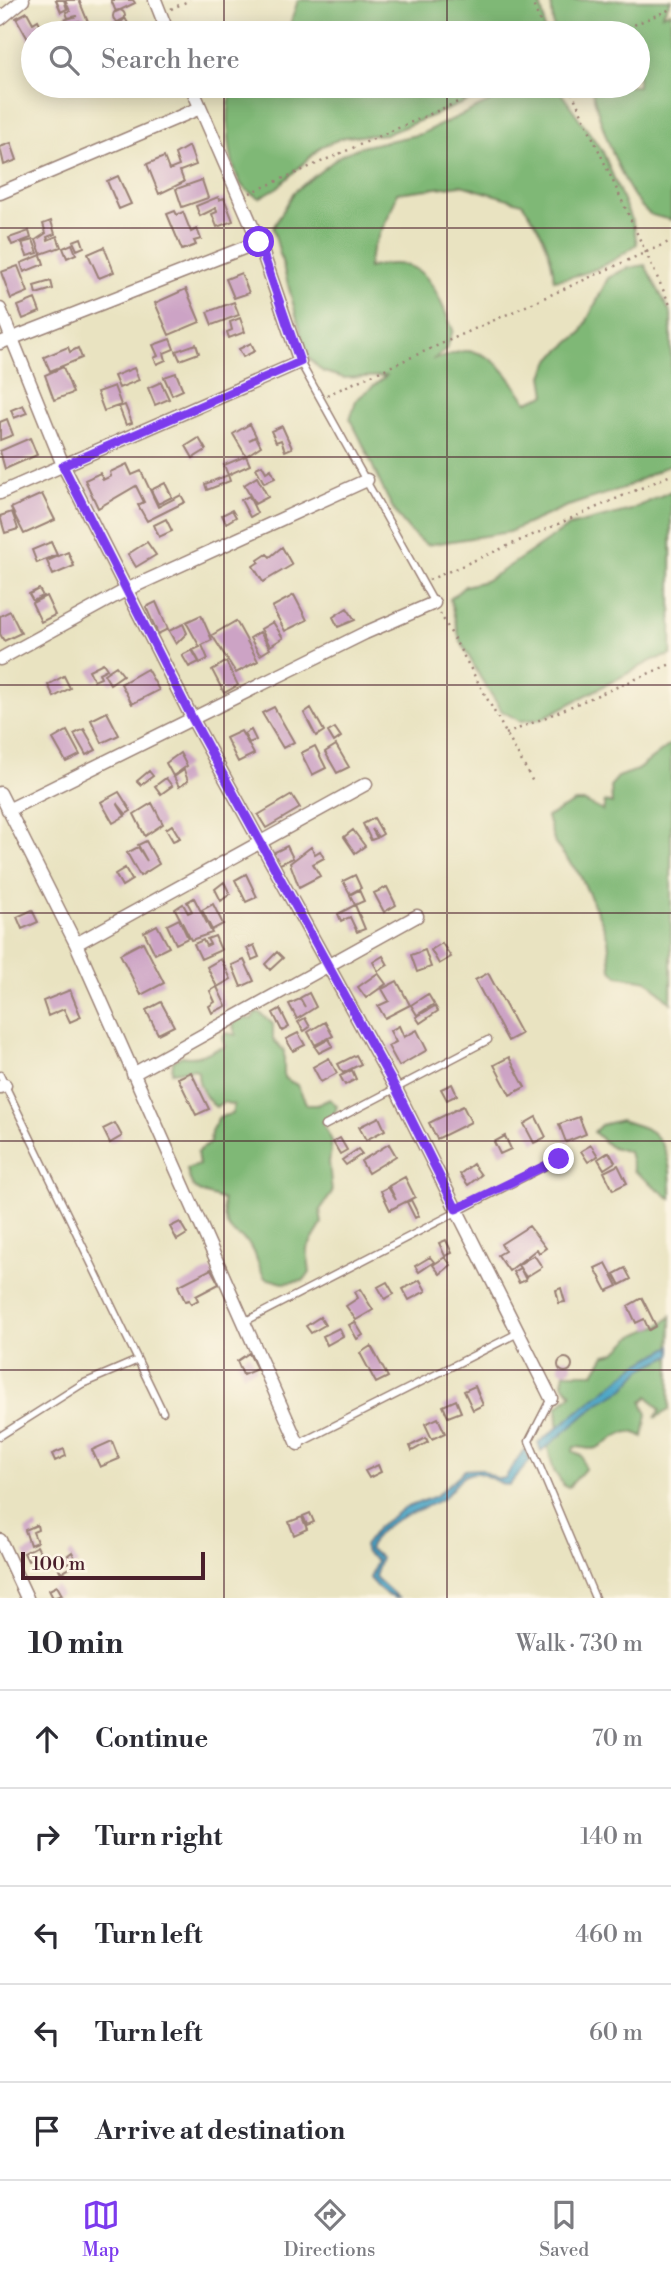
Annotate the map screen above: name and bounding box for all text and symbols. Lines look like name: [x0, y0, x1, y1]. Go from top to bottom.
search box: [21, 21, 650, 98]
icon: search: [45, 41, 83, 79]
text: Search here: [101, 44, 240, 76]
route start: [243, 226, 274, 257]
route end: [543, 1143, 574, 1174]
scale bar: [21, 1549, 205, 1581]
text: 100 m: [32, 1552, 85, 1576]
text: 10 min: [28, 1625, 123, 1663]
text: Walk · 730 m: [516, 1630, 643, 1658]
icon: ahead: [28, 1720, 66, 1758]
text: Continue: [95, 1723, 208, 1755]
text: 70 m: [592, 1725, 643, 1753]
icon: right: [28, 1818, 66, 1856]
text: Turn right: [95, 1821, 223, 1853]
text: 140 m: [580, 1823, 643, 1851]
icon: left: [28, 1916, 66, 1954]
text: Turn left: [95, 1919, 203, 1951]
text: 460 m: [575, 1921, 643, 1949]
icon: left: [28, 2014, 66, 2052]
text: Turn left: [95, 2017, 203, 2049]
text: 60 m: [589, 2019, 643, 2047]
icon: arrive: [28, 2112, 66, 2150]
text: Arrive at destination: [95, 2115, 345, 2147]
tab: Map: [82, 2196, 120, 2262]
tab: Directions: [284, 2196, 375, 2262]
tab: Saved: [539, 2196, 589, 2262]

